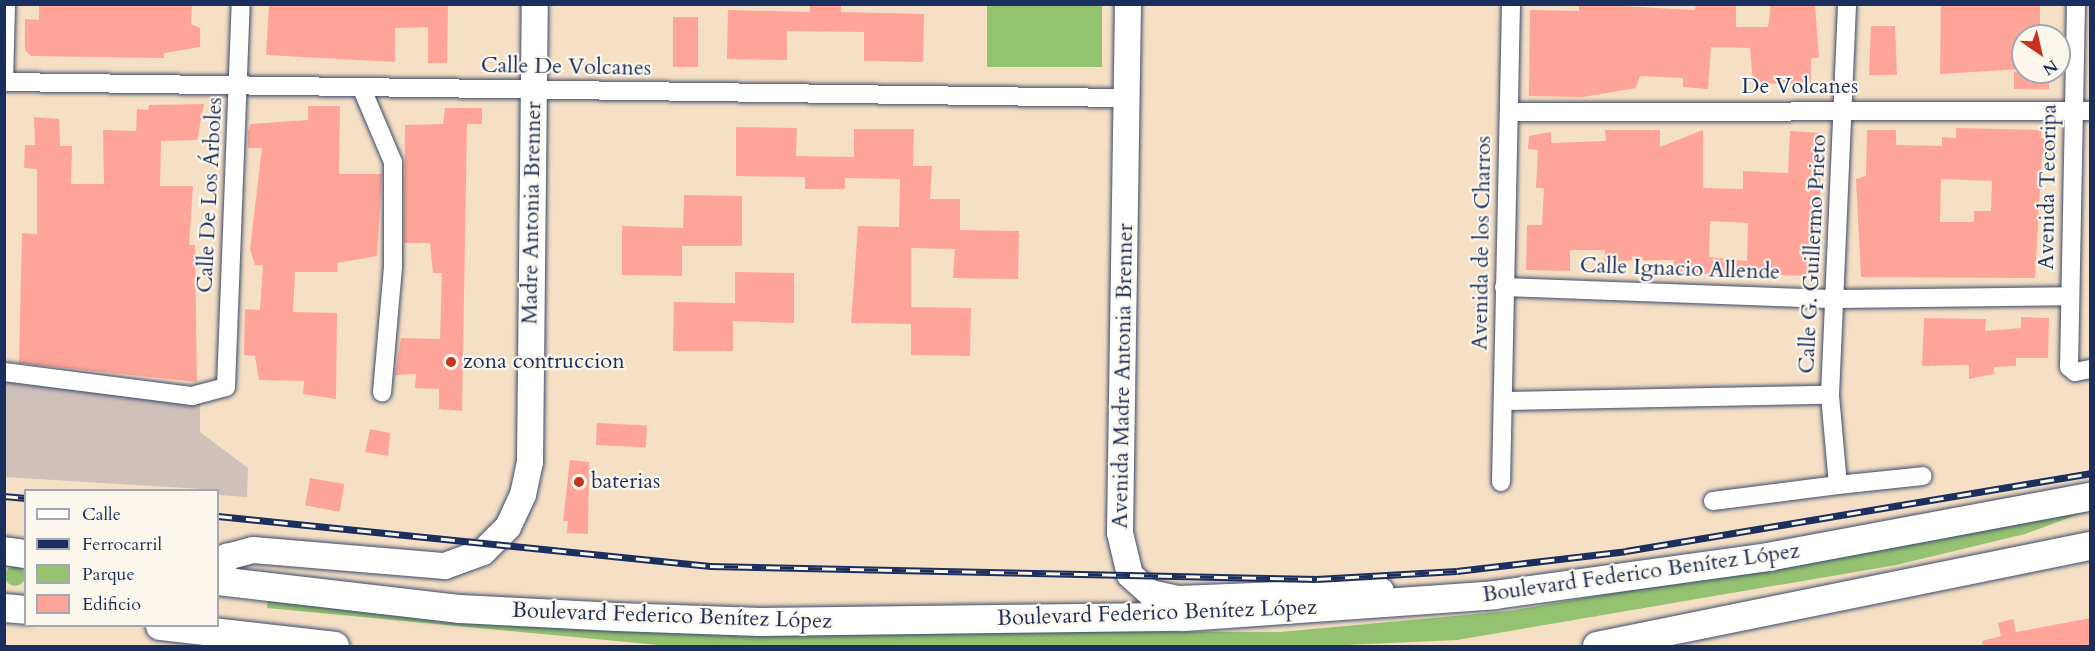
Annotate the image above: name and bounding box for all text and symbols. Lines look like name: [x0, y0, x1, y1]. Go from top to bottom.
north arrow: [2011, 24, 2071, 84]
street label: Calle De Volcanes: [481, 52, 651, 82]
text: N: [2038, 54, 2062, 80]
street label: De Volcanes: [1742, 74, 1858, 100]
street label: Calle De Los Árboles: [192, 96, 228, 294]
street label: Madre Antonia Brenner: [517, 101, 547, 325]
street label: Avenida Tecoripa: [2033, 104, 2063, 270]
street label: Calle G. Guillermo Prieto: [1794, 134, 1832, 374]
street label: Avenida de los Charros: [1467, 135, 1497, 351]
street label: Avenida Madre Antonia Brenner: [1107, 223, 1139, 529]
street label: Calle Ignacio Allende: [1579, 252, 1781, 286]
place label: zona contruccion: [463, 349, 625, 375]
marker: zona contruccion: [444, 355, 458, 369]
place label: baterias: [591, 469, 660, 495]
marker: baterias: [572, 475, 586, 489]
legend: [24, 489, 219, 627]
text: Calle: [82, 502, 121, 527]
text: Ferrocarril: [82, 532, 162, 557]
street label: Boulevard Federico Benítez López: [1481, 538, 1801, 608]
text: Parque: [82, 562, 135, 587]
text: Edificio: [82, 592, 141, 617]
street label: Boulevard Federico Benítez López: [997, 594, 1317, 632]
street label: Boulevard Federico Benítez López: [512, 597, 832, 635]

